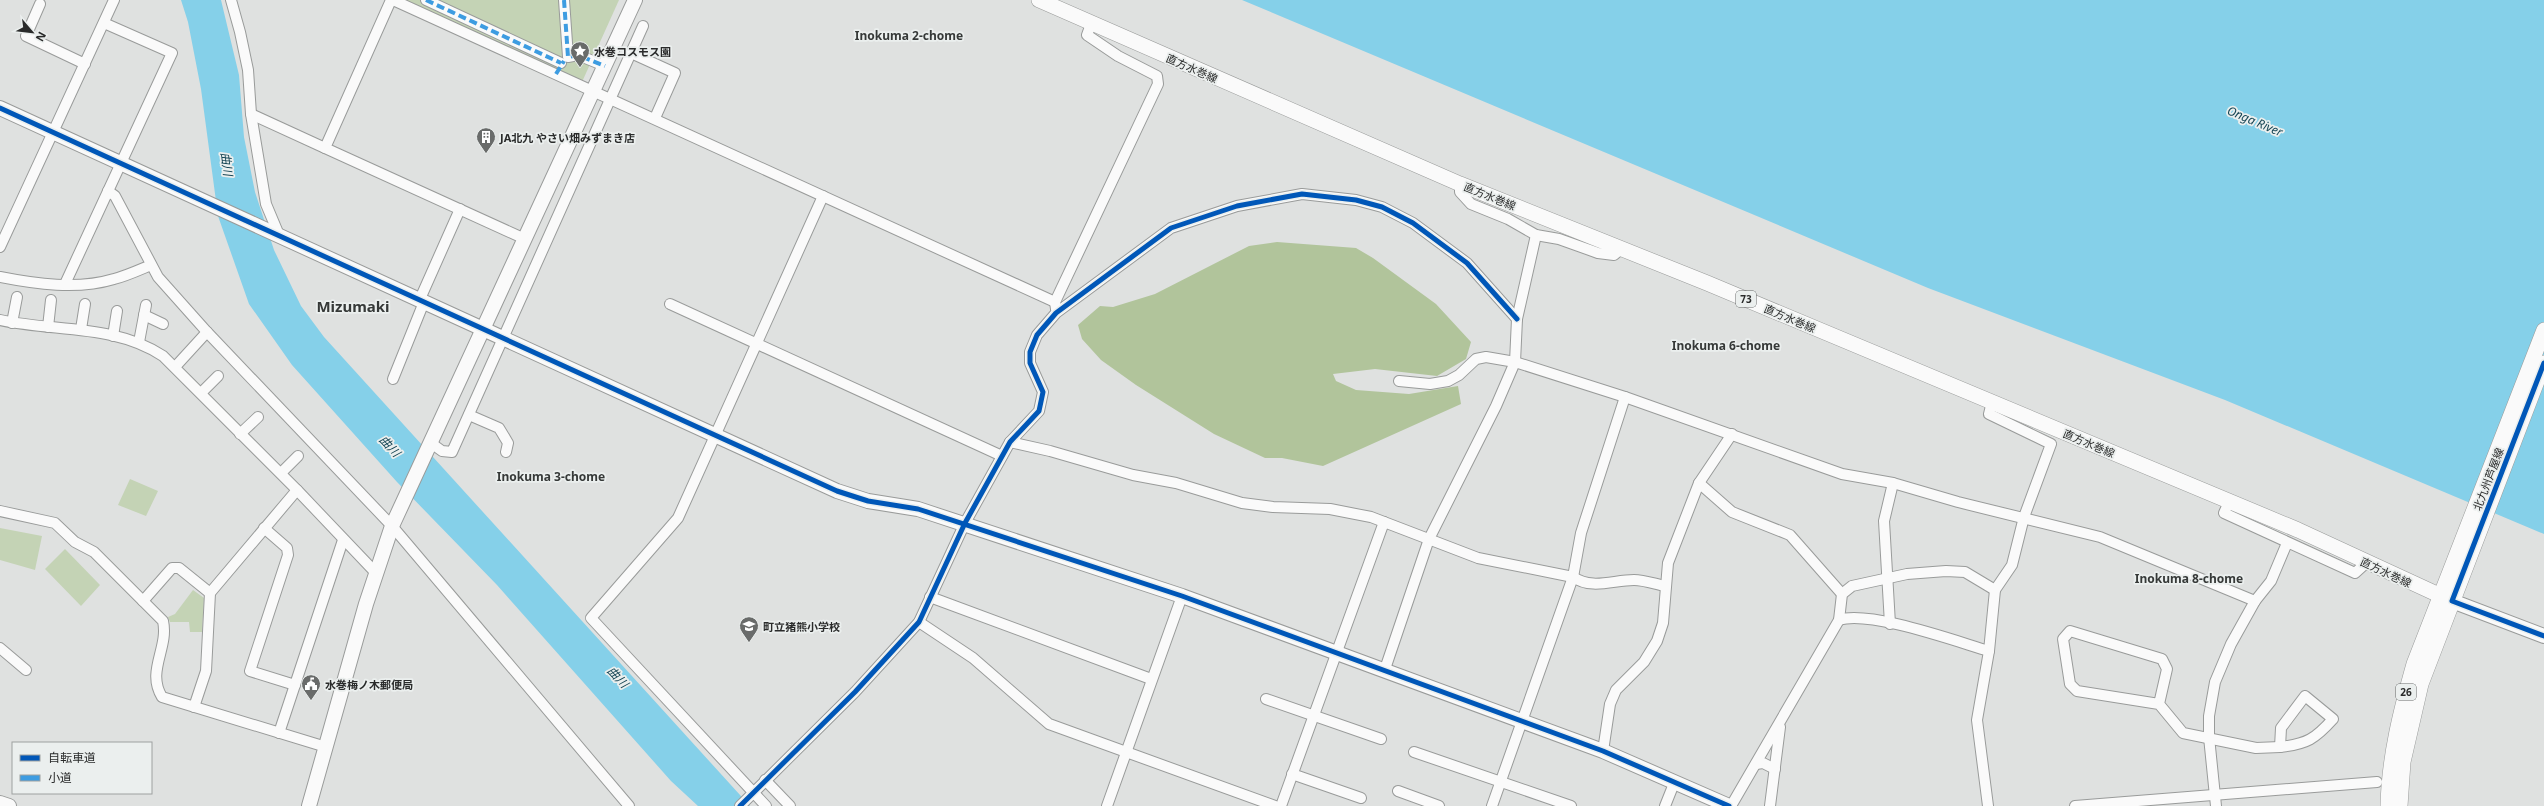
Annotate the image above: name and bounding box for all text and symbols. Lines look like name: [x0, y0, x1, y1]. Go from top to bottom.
north arrow: [12, 12, 52, 52]
district label: Inokuma 2-chome: [855, 27, 963, 44]
text: N: [33, 29, 50, 44]
place icon: 水巻コスモス園: [569, 40, 591, 68]
place label: 水巻コスモス園: [594, 44, 671, 59]
street label: 直方水巻線: [1164, 50, 1220, 86]
water label: Onga River: [2225, 102, 2287, 141]
building icon: JA北九 やさい畑みずまき店: [475, 126, 497, 154]
place label: JA北九 やさい畑みずまき店: [499, 130, 635, 145]
water label: 曲川: [217, 151, 237, 179]
street label: 直方水巻線: [1462, 179, 1518, 213]
road number: 73: [1736, 291, 1756, 307]
district label: Mizumaki: [316, 296, 390, 316]
street label: 直方水巻線: [1762, 300, 1818, 336]
district label: Inokuma 6-chome: [1672, 337, 1780, 354]
street label: 直方水巻線: [2061, 425, 2117, 461]
water label: 曲川: [376, 431, 406, 462]
street label: 北九州芦屋線: [2469, 446, 2507, 512]
district label: Inokuma 3-chome: [497, 468, 605, 485]
street label: 直方水巻線: [2358, 554, 2414, 590]
district label: Inokuma 8-chome: [2135, 570, 2243, 587]
school or university icon: 町立猪熊小学校: [738, 615, 760, 643]
place label: 町立猪熊小学校: [763, 619, 840, 634]
water label: 曲川: [604, 662, 634, 693]
public building icon: 水巻梅ノ木郵便局: [300, 673, 322, 701]
place label: 水巻梅ノ木郵便局: [325, 677, 413, 692]
road number: 26: [2396, 684, 2416, 700]
legend: [12, 742, 152, 794]
text: 自転車道: [48, 749, 96, 766]
text: 小道: [48, 769, 72, 786]

